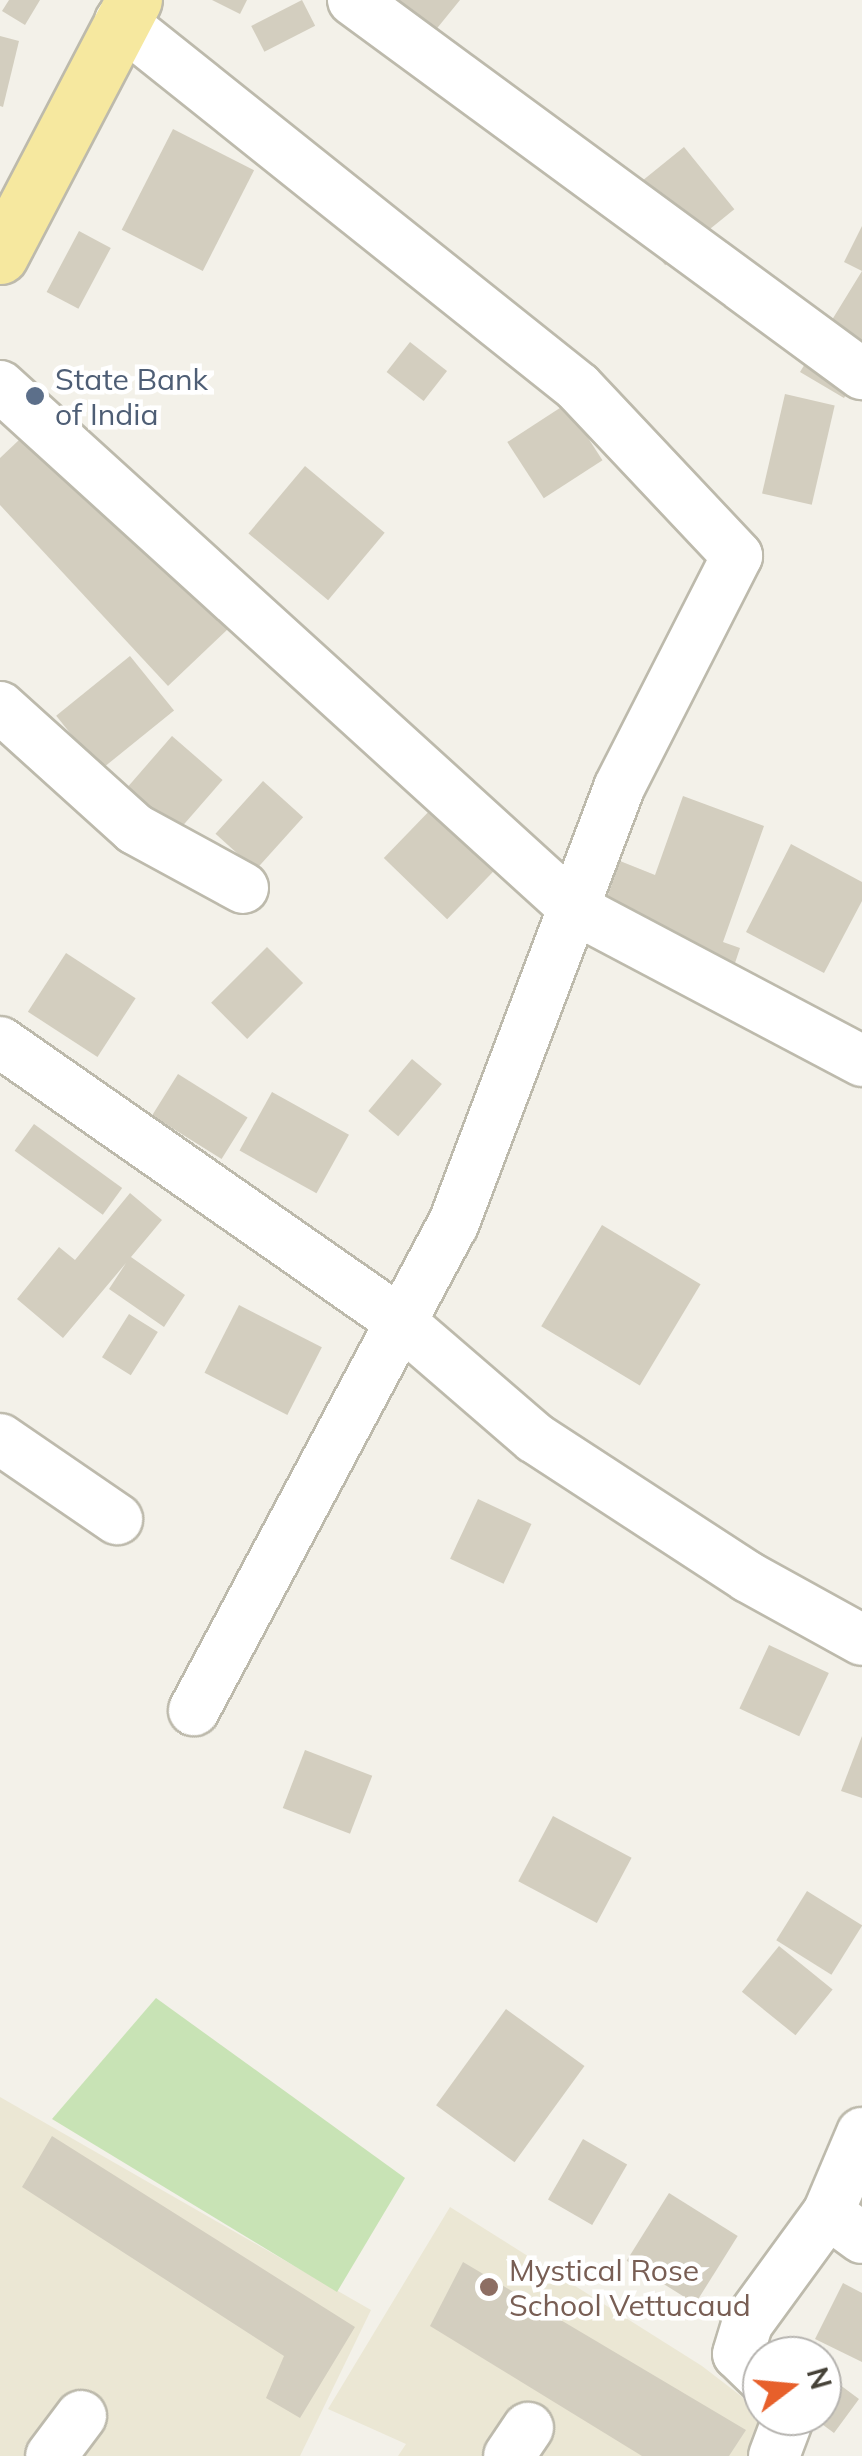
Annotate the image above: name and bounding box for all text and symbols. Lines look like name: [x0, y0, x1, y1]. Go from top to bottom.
place label: State Bank of India: [55, 361, 208, 432]
marker: State Bank of India: [24, 385, 46, 407]
place label: Mystical Rose School Vettucaud: [509, 2252, 751, 2322]
marker: Mystical Rose School Vettucaud: [478, 2276, 500, 2298]
north arrow: [742, 2336, 842, 2436]
text: N: [800, 2363, 839, 2393]

